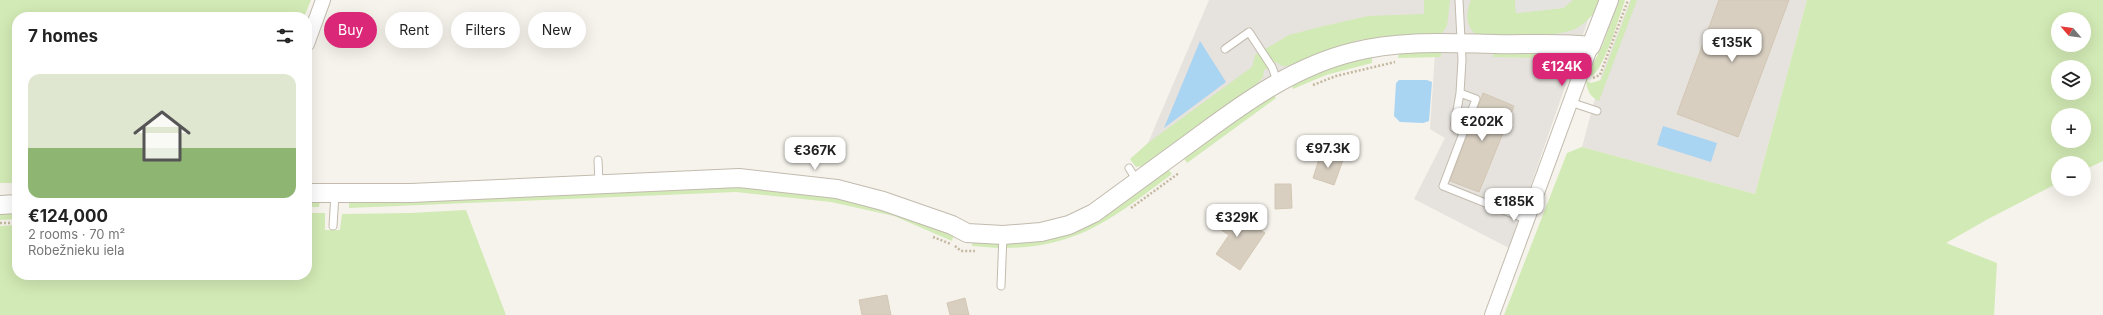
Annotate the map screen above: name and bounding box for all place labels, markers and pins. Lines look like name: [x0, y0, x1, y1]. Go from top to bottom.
pin: €135K: [1704, 29, 1760, 63]
pin: €124K: [1534, 53, 1590, 87]
pin: €202K: [1454, 108, 1510, 142]
pin: €97.3K: [1295, 135, 1361, 169]
pin: €367K: [787, 137, 843, 171]
pin: €185K: [1486, 188, 1542, 222]
pin: €329K: [1209, 204, 1265, 238]

